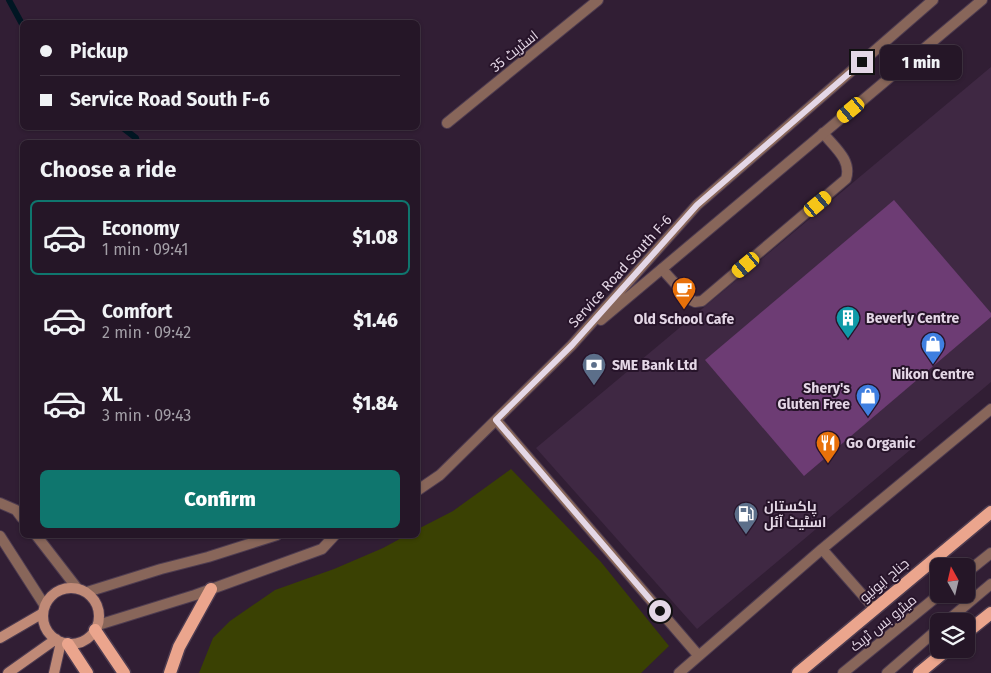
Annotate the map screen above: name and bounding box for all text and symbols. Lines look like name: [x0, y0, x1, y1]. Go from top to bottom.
street label: اسٹریٹ 35: [487, 27, 542, 76]
text: Pickup: [70, 40, 128, 63]
callout: 1 min: [880, 44, 962, 80]
route end: [851, 51, 873, 73]
text: 1 min: [902, 53, 940, 72]
text: Service Road South F-6: [70, 88, 270, 111]
car: [834, 95, 867, 125]
text: Choose a ride: [40, 156, 176, 183]
car: [801, 189, 834, 219]
street label: Service Road South F-6: [565, 211, 676, 331]
icon: car: [42, 215, 87, 260]
text: Economy: [102, 217, 179, 240]
text: $1.08: [352, 226, 398, 249]
text: 1 min · 09:41: [102, 240, 189, 259]
car: [729, 250, 762, 280]
cafe icon: Old School Cafe: [671, 276, 697, 310]
icon: car: [42, 298, 87, 343]
text: Comfort: [102, 300, 172, 323]
building icon: Beverly Centre: [835, 305, 861, 339]
text: $1.46: [353, 309, 398, 332]
place label: Beverly Centre: [866, 310, 959, 327]
place label: Old School Cafe: [634, 311, 734, 328]
text: 2 min · 09:42: [102, 323, 191, 342]
shop icon: Nikon Centre: [920, 331, 946, 365]
bank icon: SME Bank Ltd: [581, 352, 607, 386]
place label: SME Bank Ltd: [612, 357, 697, 374]
place label: Nikon Centre: [892, 366, 974, 383]
place label: Shery's Gluten Free: [778, 380, 850, 413]
icon: car: [42, 381, 87, 426]
text: XL: [102, 383, 123, 406]
shop icon: Shery's Gluten Free: [855, 383, 881, 417]
text: $1.84: [352, 392, 398, 415]
text: 3 min · 09:43: [102, 406, 191, 425]
restaurant icon: Go Organic: [815, 430, 841, 464]
place label: Go Organic: [846, 435, 916, 452]
button: Confirm: [40, 470, 400, 528]
place label: پاکستان اسٹیٹ آئل: [764, 498, 826, 531]
fuel station icon: پاکستان اسٹیٹ آئل: [733, 501, 759, 535]
street label: جناح ایونیو: [856, 555, 913, 606]
north arrow: [930, 558, 975, 602]
map controls: [930, 558, 975, 658]
street label: میٹرو بس ٹریک: [847, 591, 920, 655]
route start: [649, 600, 671, 622]
button: layers: [930, 613, 975, 658]

